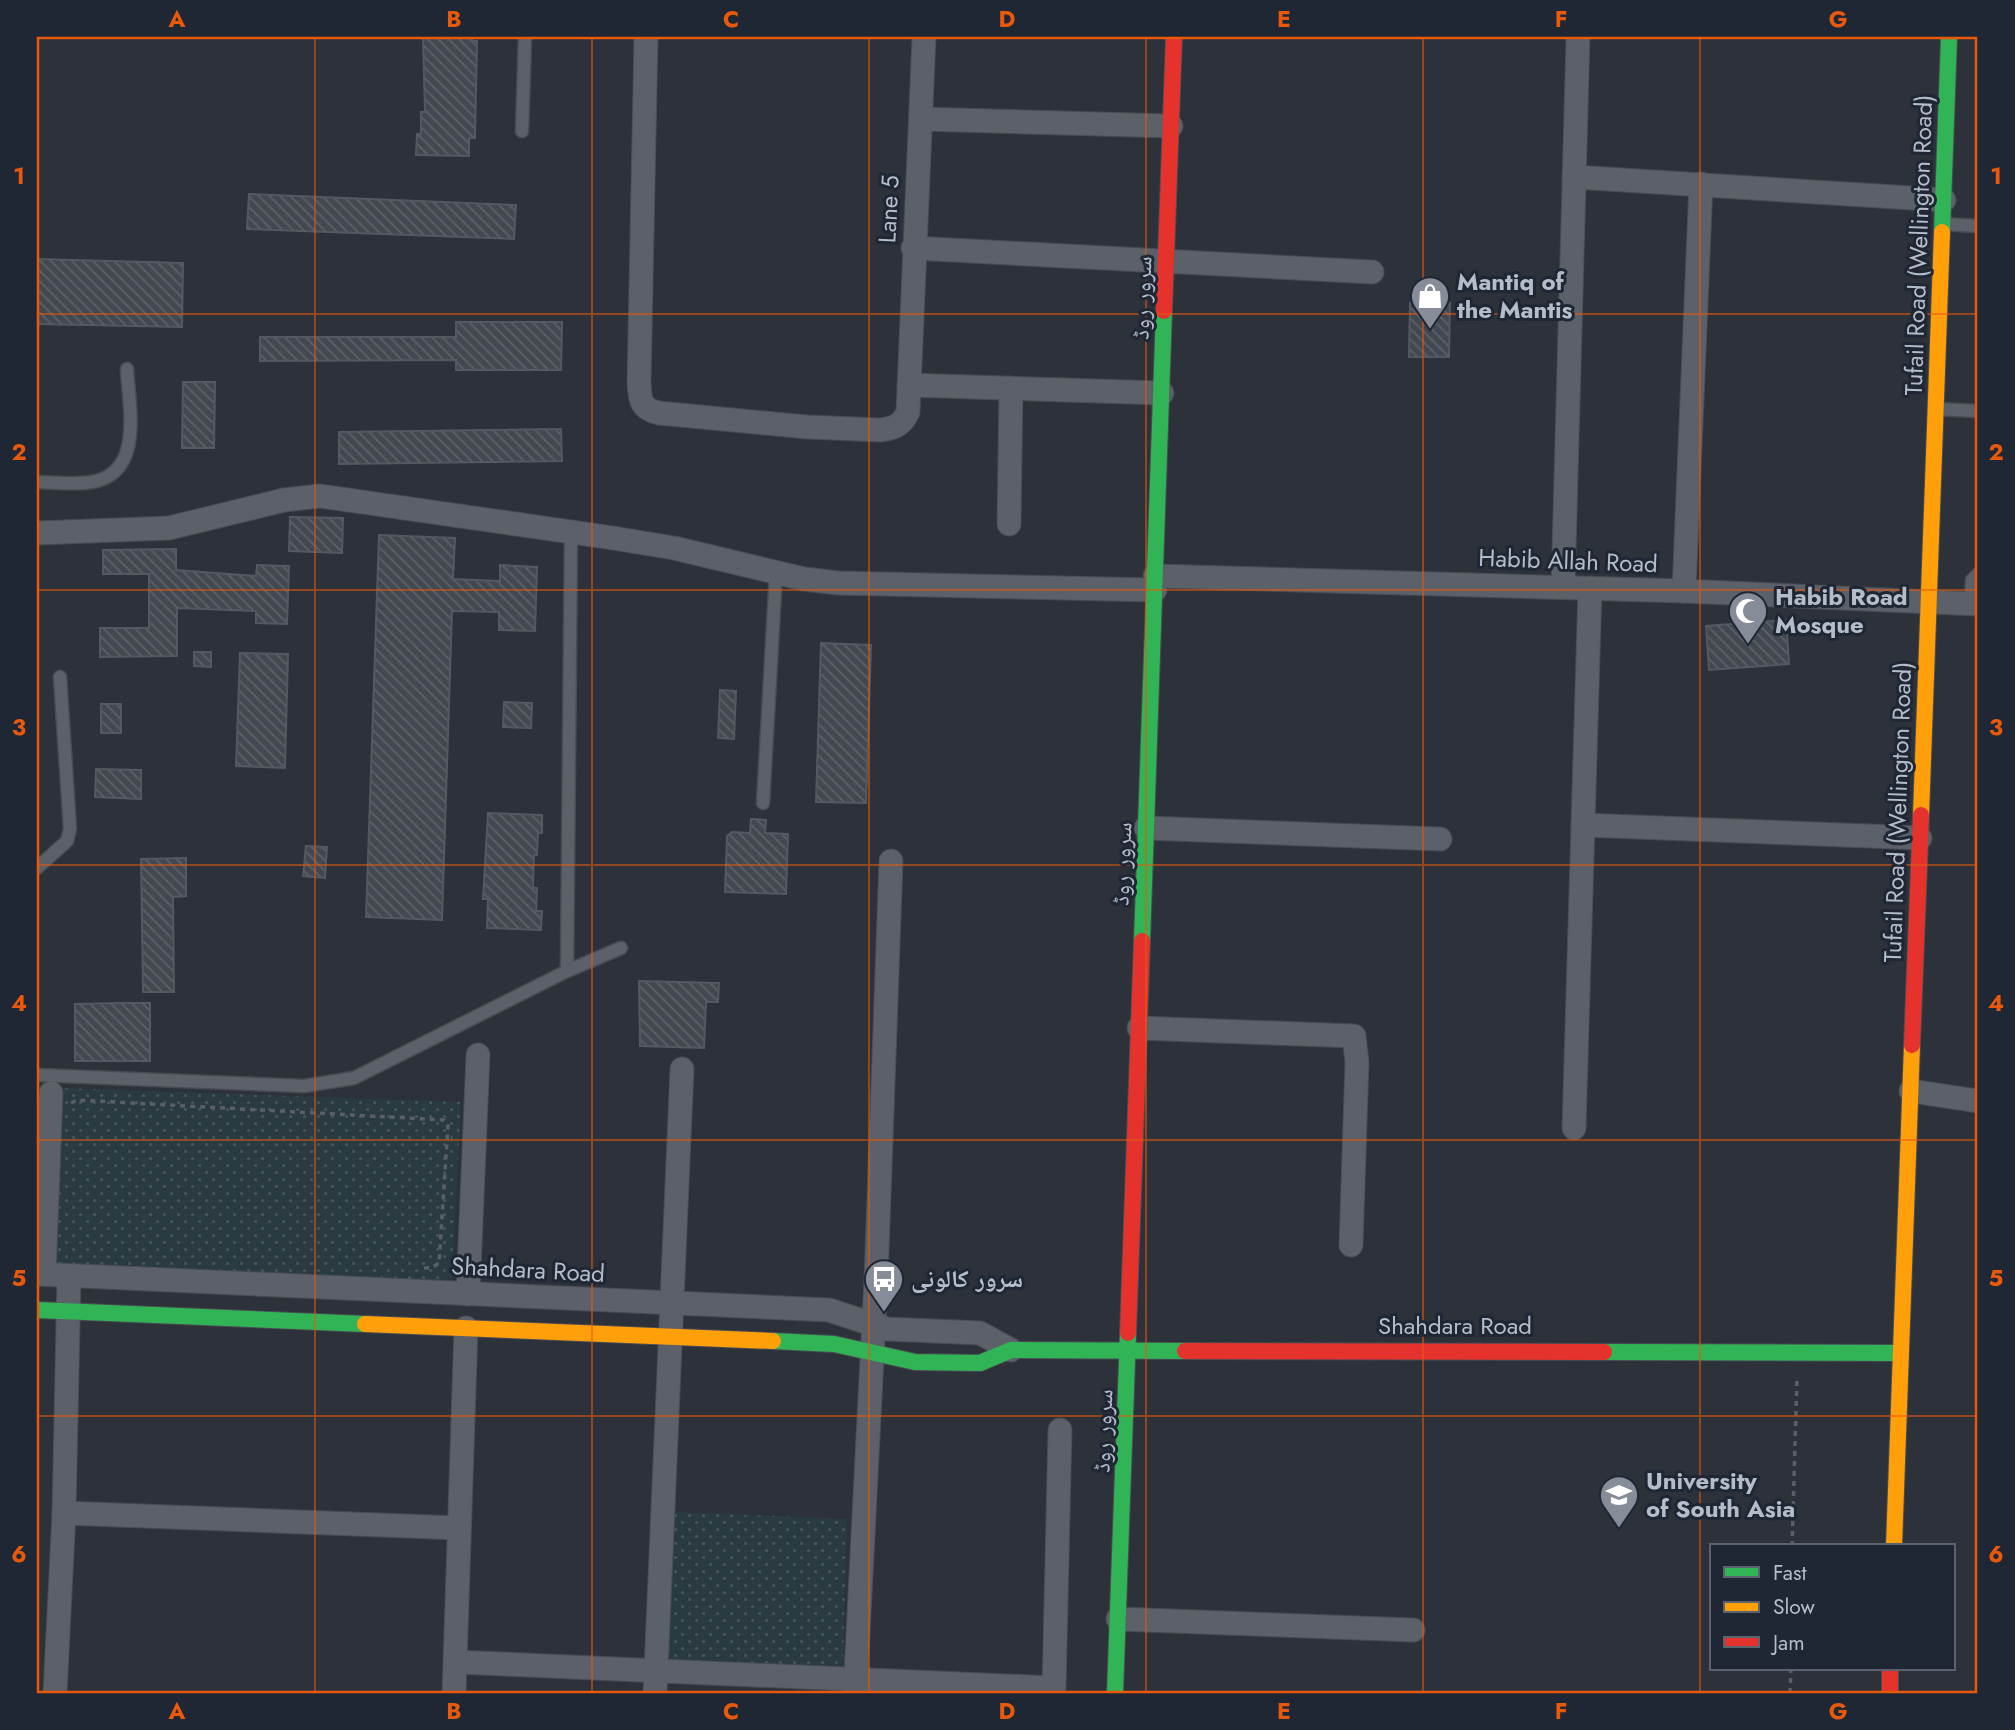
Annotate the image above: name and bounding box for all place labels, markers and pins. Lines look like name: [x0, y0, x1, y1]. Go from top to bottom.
place label: Mantiq of the Mantis: [1457, 264, 1573, 327]
shop icon: Mantiq of the Mantis: [1409, 275, 1451, 330]
place label: Habib Road Mosque: [1775, 579, 1908, 642]
mosque icon: Habib Road Mosque: [1727, 590, 1769, 645]
bus stop icon: سرور کالونی: [863, 1258, 905, 1313]
place label: سرور کالونی: [911, 1261, 1023, 1296]
place label: University of South Asia: [1646, 1463, 1795, 1526]
school or university icon: University of South Asia: [1598, 1474, 1640, 1529]

